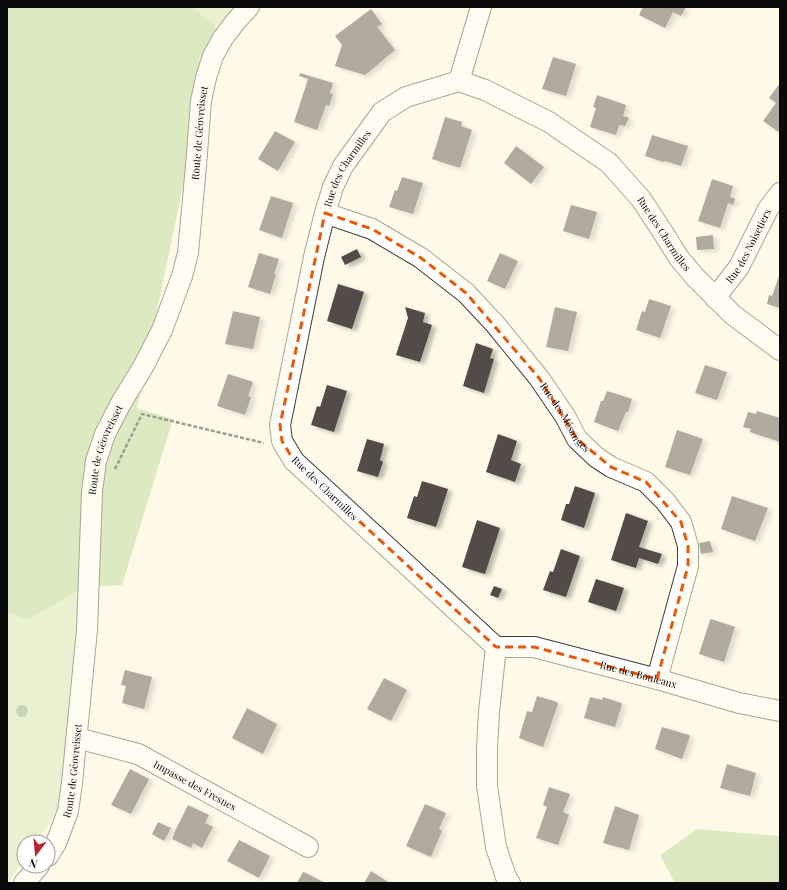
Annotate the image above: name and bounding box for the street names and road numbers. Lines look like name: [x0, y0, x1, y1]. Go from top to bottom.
street label: Route de Géovreisset: [188, 84, 211, 180]
street label: Rue des Charmilles: [320, 127, 374, 209]
street label: Rue des Charmilles: [634, 194, 694, 274]
street label: Rue des Noisetiers: [722, 206, 774, 286]
street label: Rue des Mésanges: [537, 379, 593, 455]
street label: Route de Géovreisset: [85, 402, 126, 496]
street label: Rue des Charmilles: [289, 453, 361, 523]
street label: Rue des Bouleaux: [598, 657, 679, 692]
street label: Route de Géovreisset: [59, 723, 85, 820]
street label: Impasse des Fresnes: [151, 757, 239, 814]

